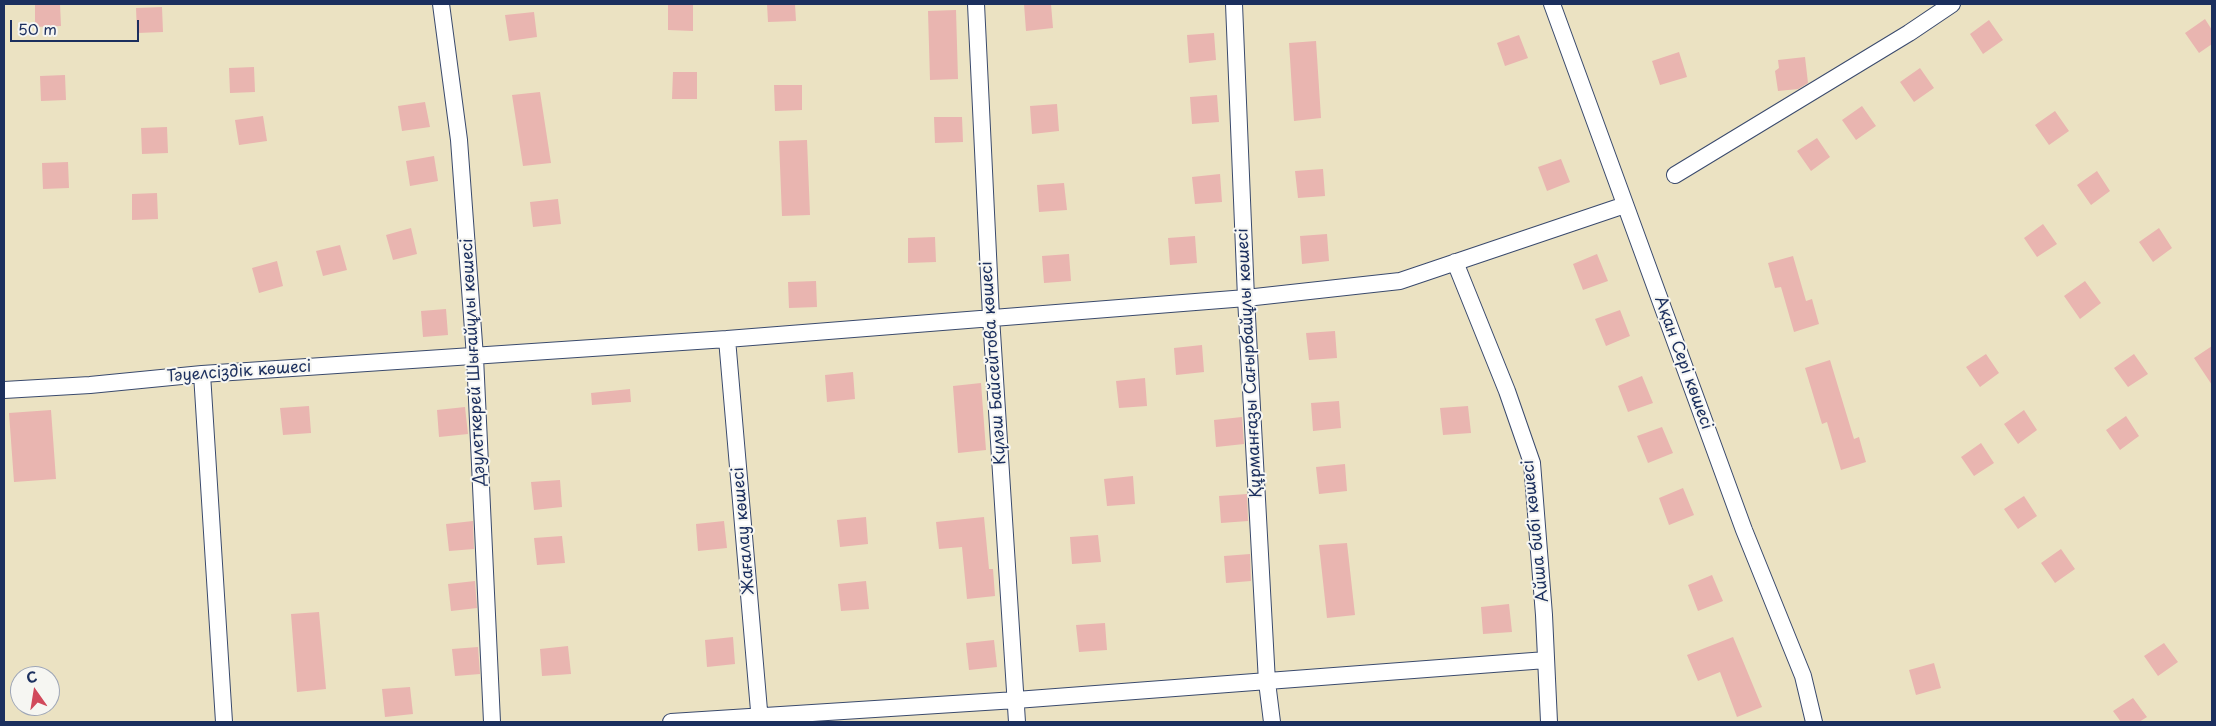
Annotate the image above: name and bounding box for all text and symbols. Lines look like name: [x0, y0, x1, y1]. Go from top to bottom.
scale bar: [12, 10, 141, 42]
text: 50 m: [18, 17, 57, 40]
street label: Құрманғазы Сағырбайұлы көшесі: [1233, 228, 1267, 498]
street label: Дәулеткерей Шығайұлы көшесі: [458, 238, 490, 486]
street label: Күләш Байсейтова көшесі: [977, 260, 1011, 466]
street label: Ақан Сері көшесі: [1650, 294, 1716, 432]
street label: Тәуелсіздік көшесі: [166, 357, 312, 387]
street label: Айша бибі көшесі: [1519, 459, 1553, 603]
street label: Жағалау көшесі: [729, 466, 759, 596]
text: С: [24, 665, 39, 688]
north arrow: [10, 666, 60, 716]

